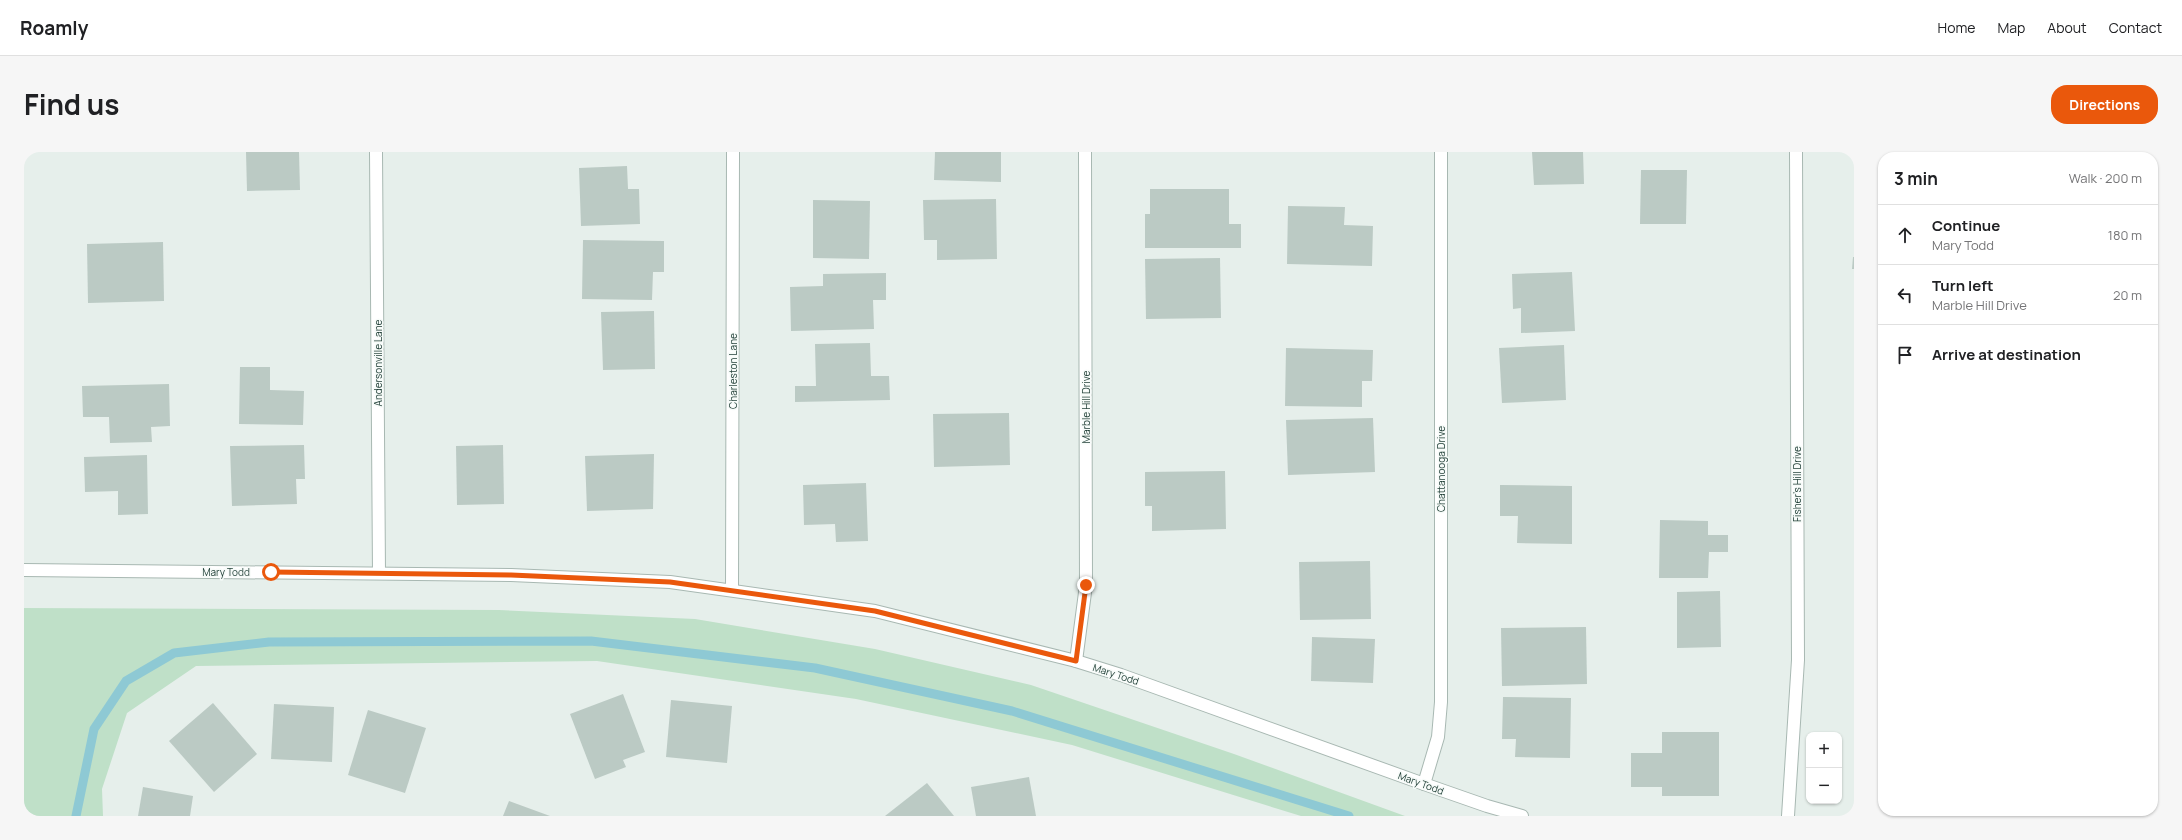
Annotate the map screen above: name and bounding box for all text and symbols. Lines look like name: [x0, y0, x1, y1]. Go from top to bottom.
text: Roamly: [20, 15, 88, 41]
text: Home: [1938, 18, 1975, 37]
text: Map: [1997, 18, 2025, 37]
text: About: [2047, 18, 2087, 37]
text: Contact: [2109, 18, 2162, 37]
text: Find us: [24, 85, 119, 123]
button: Directions: [2051, 85, 2158, 124]
text: 3 min: [1894, 167, 1938, 190]
text: Walk · 200 m: [2069, 169, 2142, 187]
text: Continue: [1932, 215, 2000, 236]
icon: ahead: [1894, 224, 1916, 246]
text: 180 m: [2108, 226, 2142, 244]
text: Mary Todd: [1932, 236, 1994, 254]
text: Turn left: [1932, 275, 1994, 296]
icon: left: [1894, 284, 1916, 306]
text: 20 m: [2113, 286, 2142, 304]
text: Marble Hill Drive: [1932, 296, 2027, 314]
street label: Andersonville Lane: [371, 319, 385, 406]
street label: Charleston Lane: [726, 333, 740, 409]
icon: arrive: [1894, 344, 1916, 366]
text: Arrive at destination: [1932, 344, 2081, 365]
street label: Marble Hill Drive: [1079, 370, 1093, 443]
street label: Chattanooga Drive: [1434, 426, 1448, 512]
street label: Fisher's Hill Drive: [1790, 446, 1804, 522]
route start: [262, 563, 280, 581]
street label: Mary Todd: [202, 565, 250, 579]
route end: [1077, 576, 1095, 594]
street label: Mary Todd: [1091, 660, 1141, 688]
map controls: [1806, 732, 1842, 804]
button: +: [1806, 732, 1842, 768]
street label: Mary Todd: [1396, 768, 1446, 798]
button: −: [1806, 768, 1842, 804]

